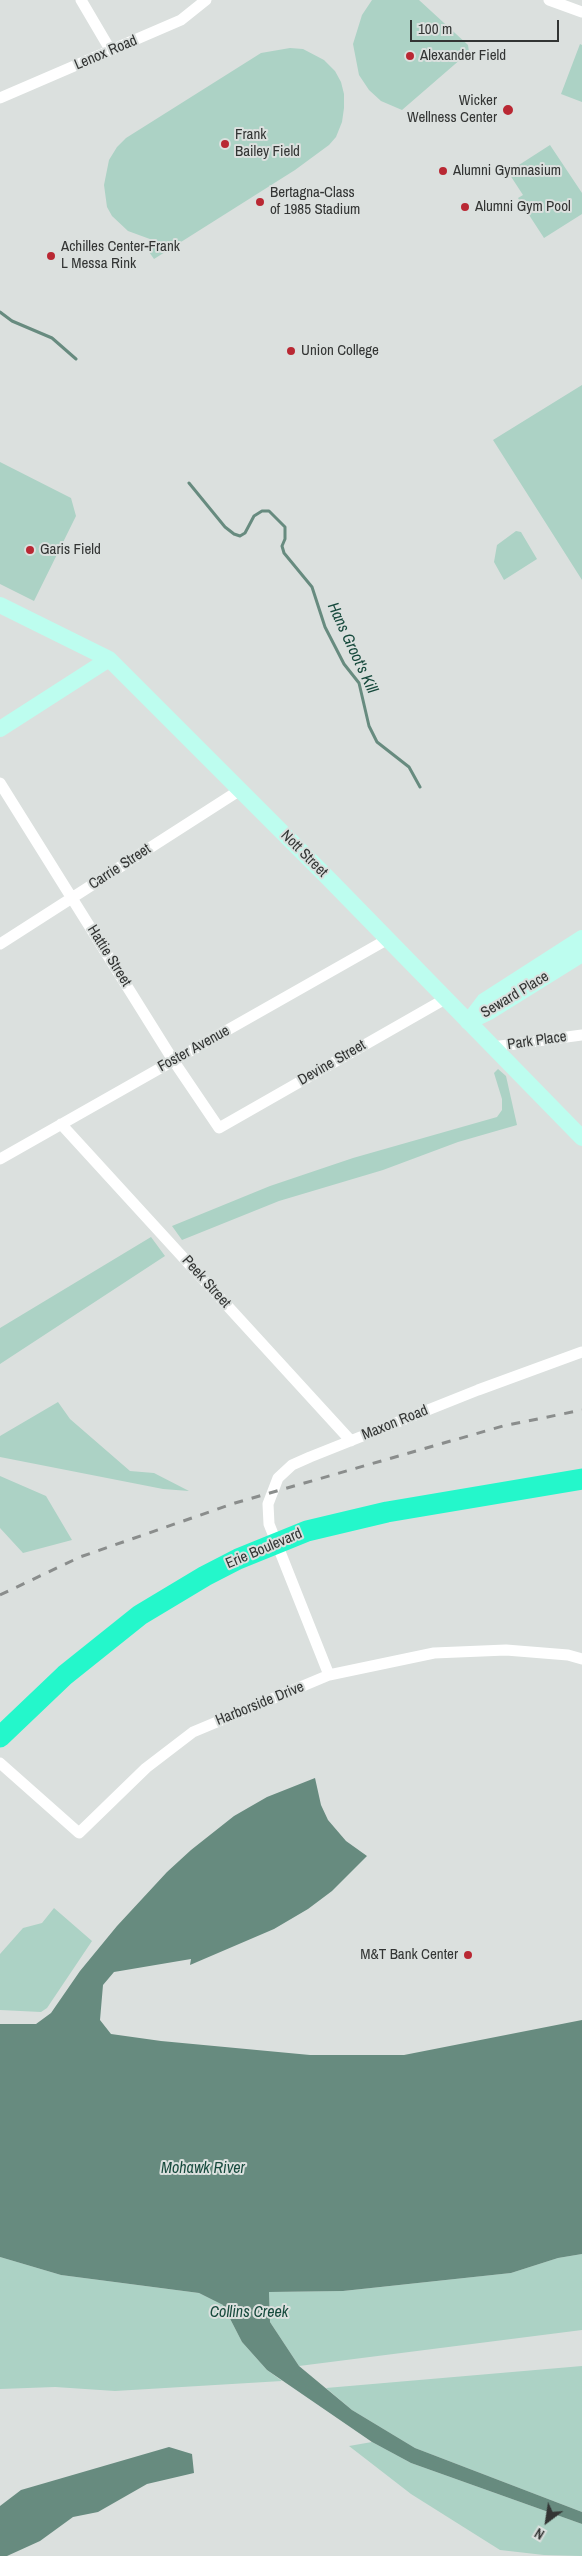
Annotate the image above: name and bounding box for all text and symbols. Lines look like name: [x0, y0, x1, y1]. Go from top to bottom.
scale bar: [412, 10, 561, 42]
text: 100 m: [418, 18, 452, 39]
street label: Lenox Road: [72, 32, 140, 74]
place label: Alexander Field: [420, 47, 506, 65]
marker: Alexander Field: [404, 50, 416, 62]
place label: Wicker Wellness Center: [407, 92, 497, 127]
marker: Wicker Wellness Center: [501, 103, 515, 117]
place label: Frank Bailey Field: [235, 126, 300, 161]
marker: Frank Bailey Field: [219, 138, 231, 150]
place label: Alumni Gymnasium: [453, 162, 561, 180]
marker: Alumni Gymnasium: [437, 165, 449, 177]
place label: Bertagna-Class of 1985 Stadium: [270, 184, 360, 219]
marker: Bertagna-Class of 1985 Stadium: [254, 196, 266, 208]
place label: Alumni Gym Pool: [475, 198, 571, 216]
marker: Alumni Gym Pool: [459, 201, 471, 213]
place label: Achilles Center-Frank L Messa Rink: [61, 238, 180, 273]
marker: Achilles Center-Frank L Messa Rink: [45, 250, 57, 262]
place label: Union College: [301, 342, 379, 360]
marker: Union College: [285, 345, 297, 357]
place label: Garis Field: [40, 541, 101, 559]
marker: Garis Field: [24, 544, 36, 556]
water label: Hans Groot's Kill: [323, 600, 381, 696]
street label: Nott Street: [277, 827, 331, 881]
street label: Carrie Street: [86, 840, 154, 894]
street label: Hattie Street: [83, 922, 135, 990]
street label: Seward Place: [478, 968, 552, 1022]
street label: Foster Avenue: [155, 1022, 233, 1076]
street label: Park Place: [506, 1028, 568, 1054]
street label: Devine Street: [295, 1036, 369, 1090]
street label: Peek Street: [178, 1252, 234, 1312]
street label: Maxon Road: [359, 1402, 431, 1444]
street label: Erie Boulevard: [223, 1525, 305, 1573]
street label: Harborside Drive: [213, 1678, 307, 1730]
place label: M&T Bank Center: [360, 1946, 458, 1964]
marker: M&T Bank Center: [462, 1949, 474, 1961]
water label: Mohawk River: [161, 2159, 245, 2179]
water label: Collins Creek: [210, 2303, 288, 2323]
north arrow: [522, 2496, 572, 2546]
text: N: [531, 2524, 547, 2544]

